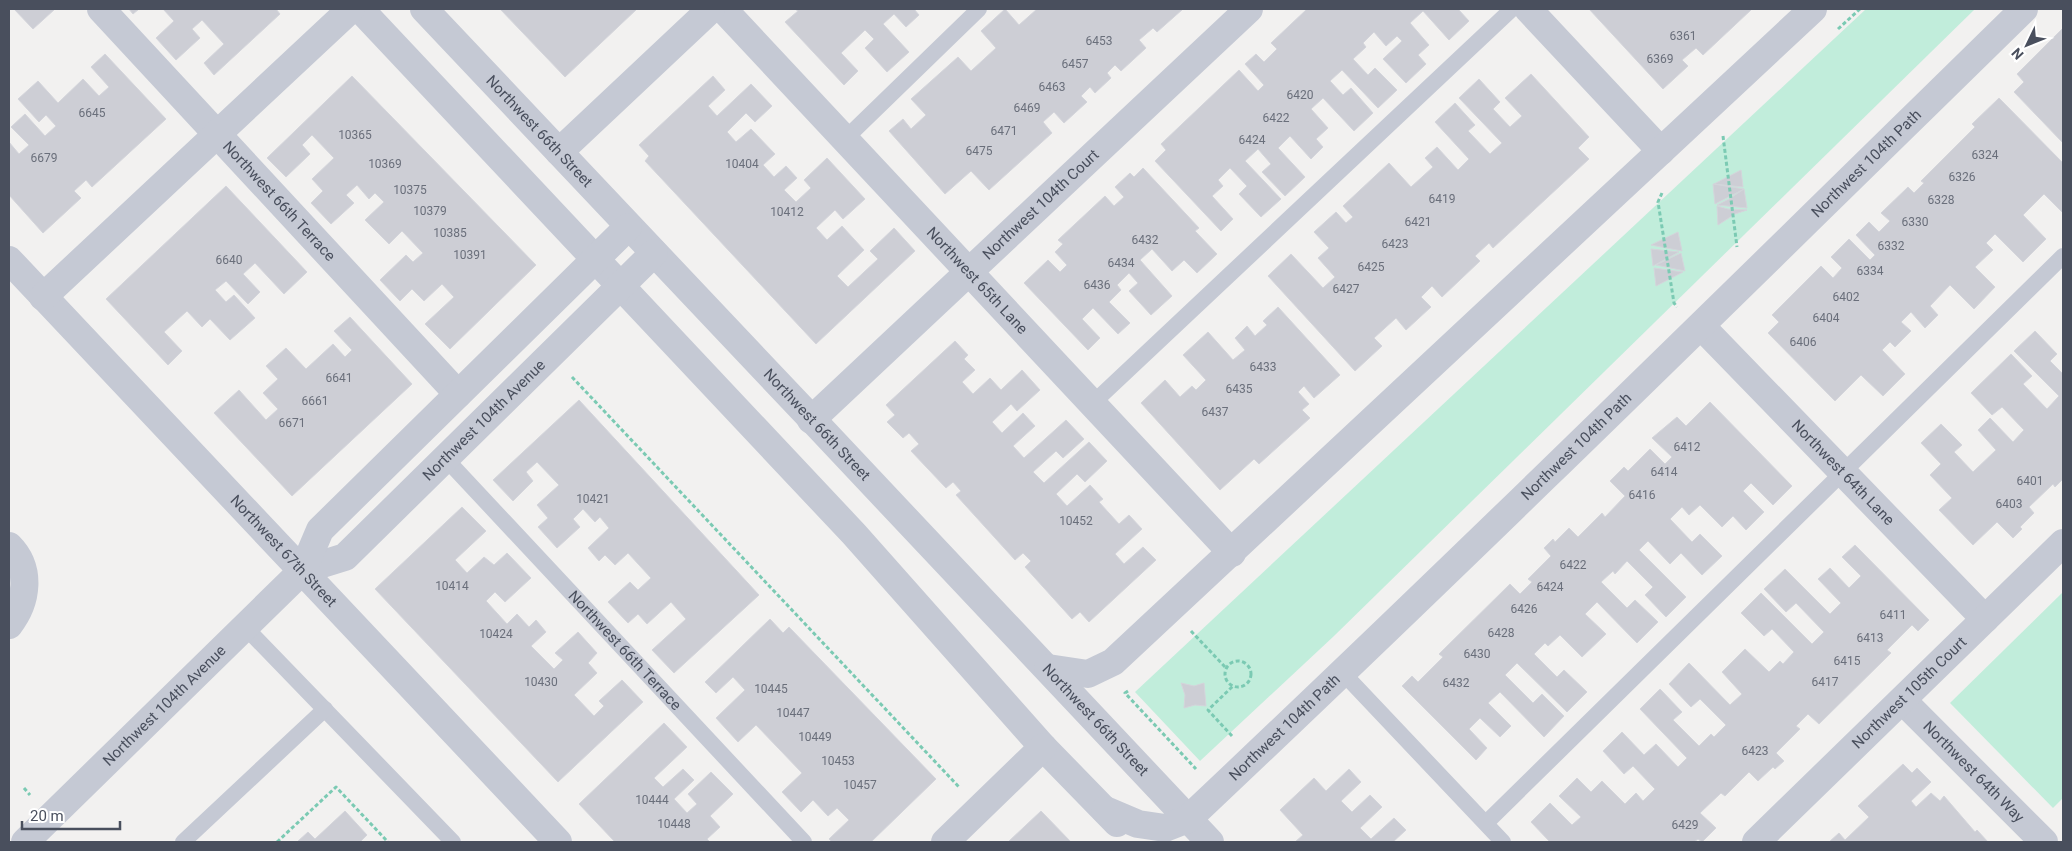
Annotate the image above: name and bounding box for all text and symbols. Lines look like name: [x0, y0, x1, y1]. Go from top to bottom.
north arrow: [2002, 20, 2052, 70]
house number: 6361: [1670, 29, 1696, 43]
house number: 6453: [1086, 34, 1112, 48]
text: N: [2008, 45, 2027, 63]
house number: 6369: [1647, 52, 1673, 66]
house number: 6457: [1062, 57, 1089, 71]
street label: Northwest 66th Street: [482, 72, 596, 191]
house number: 6463: [1039, 80, 1065, 94]
house number: 6420: [1287, 88, 1314, 102]
house number: 6469: [1014, 101, 1040, 115]
house number: 6645: [79, 106, 106, 120]
street label: Northwest 104th Path: [1808, 106, 1925, 221]
house number: 6422: [1263, 111, 1290, 125]
house number: 6471: [991, 124, 1017, 138]
house number: 10365: [338, 128, 372, 142]
house number: 6424: [1239, 133, 1266, 147]
street label: Northwest 66th Terrace: [219, 137, 339, 265]
house number: 6475: [966, 144, 993, 158]
street label: Northwest 104th Court: [979, 146, 1103, 263]
house number: 6324: [1972, 148, 1999, 162]
house number: 6679: [31, 151, 57, 165]
house number: 10369: [368, 157, 402, 171]
house number: 10404: [725, 157, 759, 171]
house number: 6326: [1949, 170, 1976, 184]
house number: 10375: [393, 183, 427, 197]
house number: 6419: [1429, 192, 1455, 206]
house number: 6328: [1928, 193, 1955, 207]
house number: 10379: [413, 204, 447, 218]
house number: 10412: [770, 205, 804, 219]
house number: 6421: [1405, 215, 1431, 229]
house number: 6330: [1902, 215, 1929, 229]
street label: Northwest 65th Lane: [923, 223, 1032, 338]
house number: 10385: [433, 226, 467, 240]
house number: 6432: [1132, 233, 1159, 247]
house number: 6423: [1382, 237, 1408, 251]
house number: 6332: [1878, 239, 1905, 253]
house number: 10391: [453, 248, 487, 262]
house number: 6640: [216, 253, 243, 267]
house number: 6434: [1108, 256, 1135, 270]
house number: 6425: [1358, 260, 1385, 274]
house number: 6334: [1857, 264, 1884, 278]
house number: 6436: [1084, 278, 1111, 292]
house number: 6427: [1333, 282, 1360, 296]
house number: 6402: [1833, 290, 1860, 304]
house number: 6404: [1813, 311, 1840, 325]
house number: 6406: [1790, 335, 1817, 349]
street label: Northwest 104th Avenue: [419, 356, 549, 484]
house number: 6433: [1250, 360, 1276, 374]
street label: Northwest 66th Street: [760, 365, 874, 484]
house number: 6641: [326, 371, 352, 385]
house number: 6435: [1226, 382, 1253, 396]
street label: Northwest 104th Path: [1518, 389, 1635, 504]
house number: 6661: [302, 394, 328, 408]
house number: 6437: [1202, 405, 1229, 419]
house number: 6671: [279, 416, 305, 430]
street label: Northwest 64th Lane: [1788, 416, 1898, 529]
house number: 6412: [1674, 440, 1701, 454]
house number: 6414: [1651, 465, 1678, 479]
house number: 6401: [2017, 474, 2043, 488]
house number: 6416: [1629, 488, 1656, 502]
street label: Northwest 67th Street: [226, 491, 341, 611]
house number: 10421: [576, 492, 610, 506]
house number: 6403: [1996, 497, 2022, 511]
house number: 10452: [1059, 514, 1093, 528]
house number: 6422: [1560, 558, 1587, 572]
house number: 10414: [435, 579, 469, 593]
house number: 6424: [1537, 580, 1564, 594]
street label: Northwest 66th Terrace: [565, 587, 685, 714]
house number: 6426: [1511, 602, 1538, 616]
house number: 6411: [1880, 608, 1906, 622]
house number: 6428: [1488, 626, 1515, 640]
house number: 10424: [479, 627, 513, 641]
house number: 6413: [1857, 631, 1883, 645]
street label: Northwest 105th Court: [1848, 633, 1970, 752]
street label: Northwest 104th Avenue: [99, 642, 230, 770]
house number: 6430: [1464, 647, 1491, 661]
house number: 6415: [1834, 654, 1861, 668]
street label: Northwest 66th Street: [1039, 660, 1152, 780]
street label: Northwest 104th Path: [1225, 670, 1344, 784]
house number: 10430: [524, 675, 558, 689]
house number: 6417: [1812, 675, 1839, 689]
house number: 6432: [1443, 676, 1470, 690]
house number: 10445: [754, 682, 788, 696]
house number: 10447: [776, 706, 810, 720]
street label: Northwest 64th Way: [1919, 717, 2028, 826]
house number: 10449: [798, 730, 832, 744]
house number: 6423: [1742, 744, 1768, 758]
house number: 10453: [821, 754, 855, 768]
house number: 10457: [843, 778, 877, 792]
house number: 10444: [635, 793, 669, 807]
scale bar: [22, 798, 120, 830]
text: 20 m: [30, 807, 64, 825]
house number: 10448: [657, 817, 691, 831]
house number: 6429: [1672, 818, 1698, 832]

